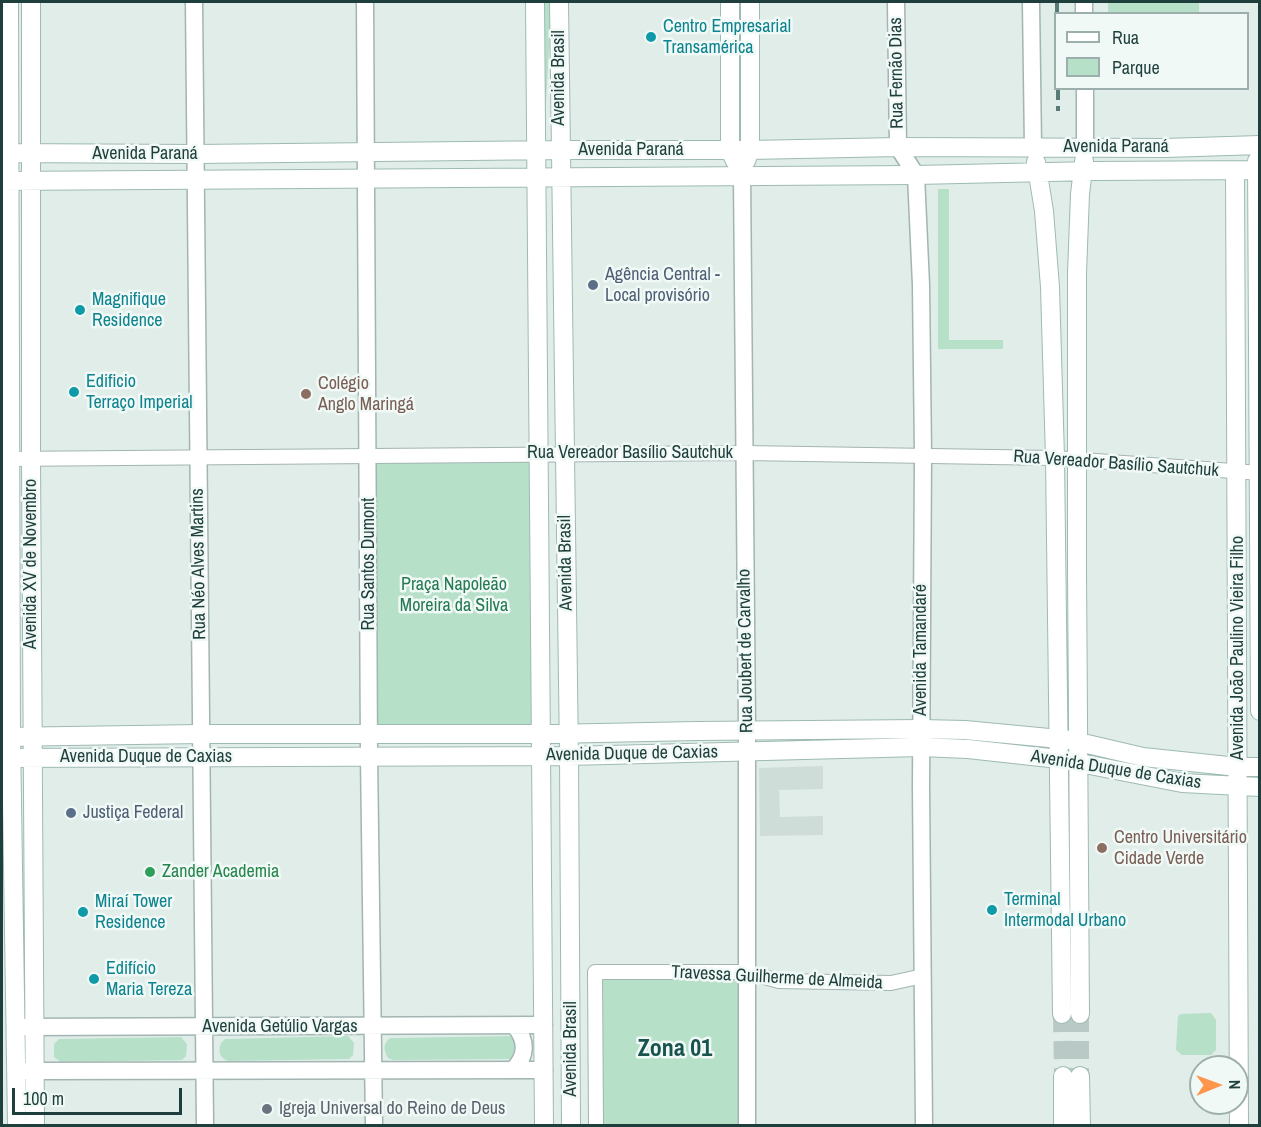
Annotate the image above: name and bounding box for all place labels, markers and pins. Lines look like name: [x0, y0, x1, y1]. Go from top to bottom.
place label: Centro Empresarial Transamérica: [663, 16, 791, 58]
marker: Centro Empresarial Transamérica: [644, 30, 658, 44]
place label: Agência Central - Local provisório: [605, 264, 720, 306]
marker: Agência Central - Local provisório: [586, 278, 600, 292]
place label: Magnifique Residence: [92, 289, 166, 332]
marker: Magnifique Residence: [73, 303, 87, 317]
place label: Edificio Terraço Imperial: [86, 371, 193, 413]
place label: Colégio Anglo Maringá: [318, 373, 414, 416]
marker: Edificio Terraço Imperial: [67, 385, 81, 399]
marker: Colégio Anglo Maringá: [299, 387, 313, 401]
place label: Justiça Federal: [83, 802, 183, 824]
marker: Justiça Federal: [64, 806, 78, 820]
place label: Centro Universitário Cidade Verde: [1114, 827, 1247, 870]
marker: Centro Universitário Cidade Verde: [1095, 841, 1109, 855]
place label: Zander Academia: [162, 861, 279, 883]
marker: Zander Academia: [143, 865, 157, 879]
place label: Terminal Intermodal Urbano: [1004, 889, 1126, 932]
place label: Miraí Tower Residence: [95, 891, 172, 934]
marker: Terminal Intermodal Urbano: [985, 903, 999, 917]
marker: Miraí Tower Residence: [76, 905, 90, 919]
place label: Edifício Maria Tereza: [106, 958, 192, 1000]
marker: Edifício Maria Tereza: [87, 972, 101, 986]
place label: Igreja Universal do Reino de Deus: [279, 1098, 505, 1120]
marker: Igreja Universal do Reino de Deus: [260, 1102, 274, 1116]

